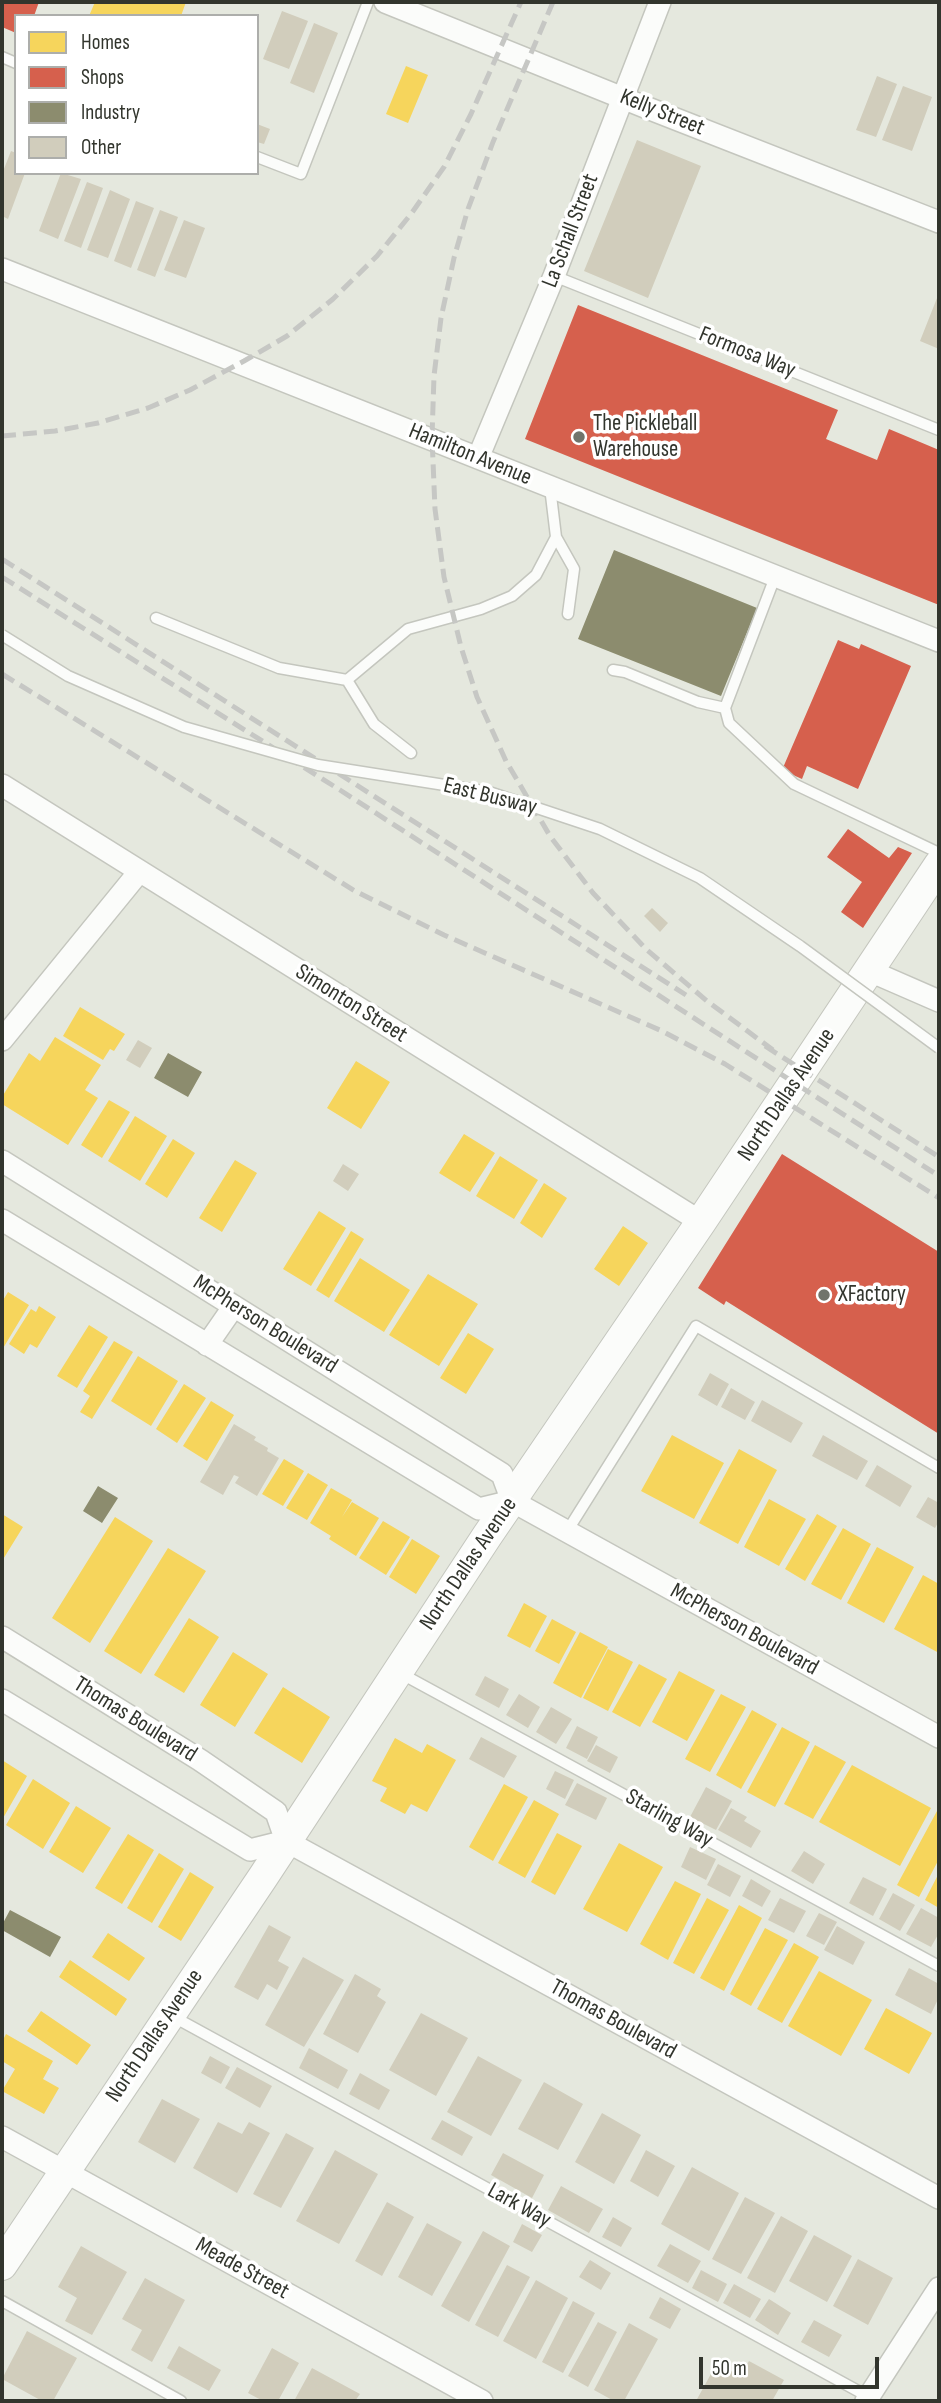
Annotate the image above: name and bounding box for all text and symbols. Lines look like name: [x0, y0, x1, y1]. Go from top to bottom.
legend: [14, 14, 259, 175]
text: Homes: [81, 30, 130, 55]
text: Shops: [81, 65, 124, 90]
street label: Kelly Street: [616, 84, 708, 142]
text: Industry: [81, 100, 140, 125]
text: Other: [81, 135, 121, 160]
street label: La Schall Street: [537, 170, 605, 292]
street label: Formosa Way: [695, 321, 799, 385]
place label: The Pickleball Warehouse: [593, 410, 697, 464]
street label: Hamilton Avenue: [405, 418, 535, 492]
marker: The Pickleball Warehouse: [571, 429, 587, 445]
street label: East Busway: [440, 772, 540, 822]
street label: Simonton Street: [290, 959, 412, 1049]
street label: North Dallas Avenue: [732, 1023, 842, 1167]
street label: McPherson Boulevard: [188, 1270, 342, 1380]
place label: XFactory: [838, 1281, 906, 1309]
marker: XFactory: [816, 1287, 832, 1303]
street label: North Dallas Avenue: [414, 1492, 524, 1636]
street label: McPherson Boulevard: [665, 1578, 823, 1682]
street label: Thomas Boulevard: [68, 1671, 202, 1769]
street label: Starling Way: [620, 1784, 718, 1854]
street label: North Dallas Avenue: [100, 1964, 210, 2108]
street label: Thomas Boulevard: [545, 1974, 681, 2066]
street label: Lark Way: [482, 2177, 556, 2235]
street label: Meade Street: [190, 2232, 294, 2306]
scale bar: [703, 2344, 883, 2388]
text: 50 m: [712, 2356, 747, 2381]

